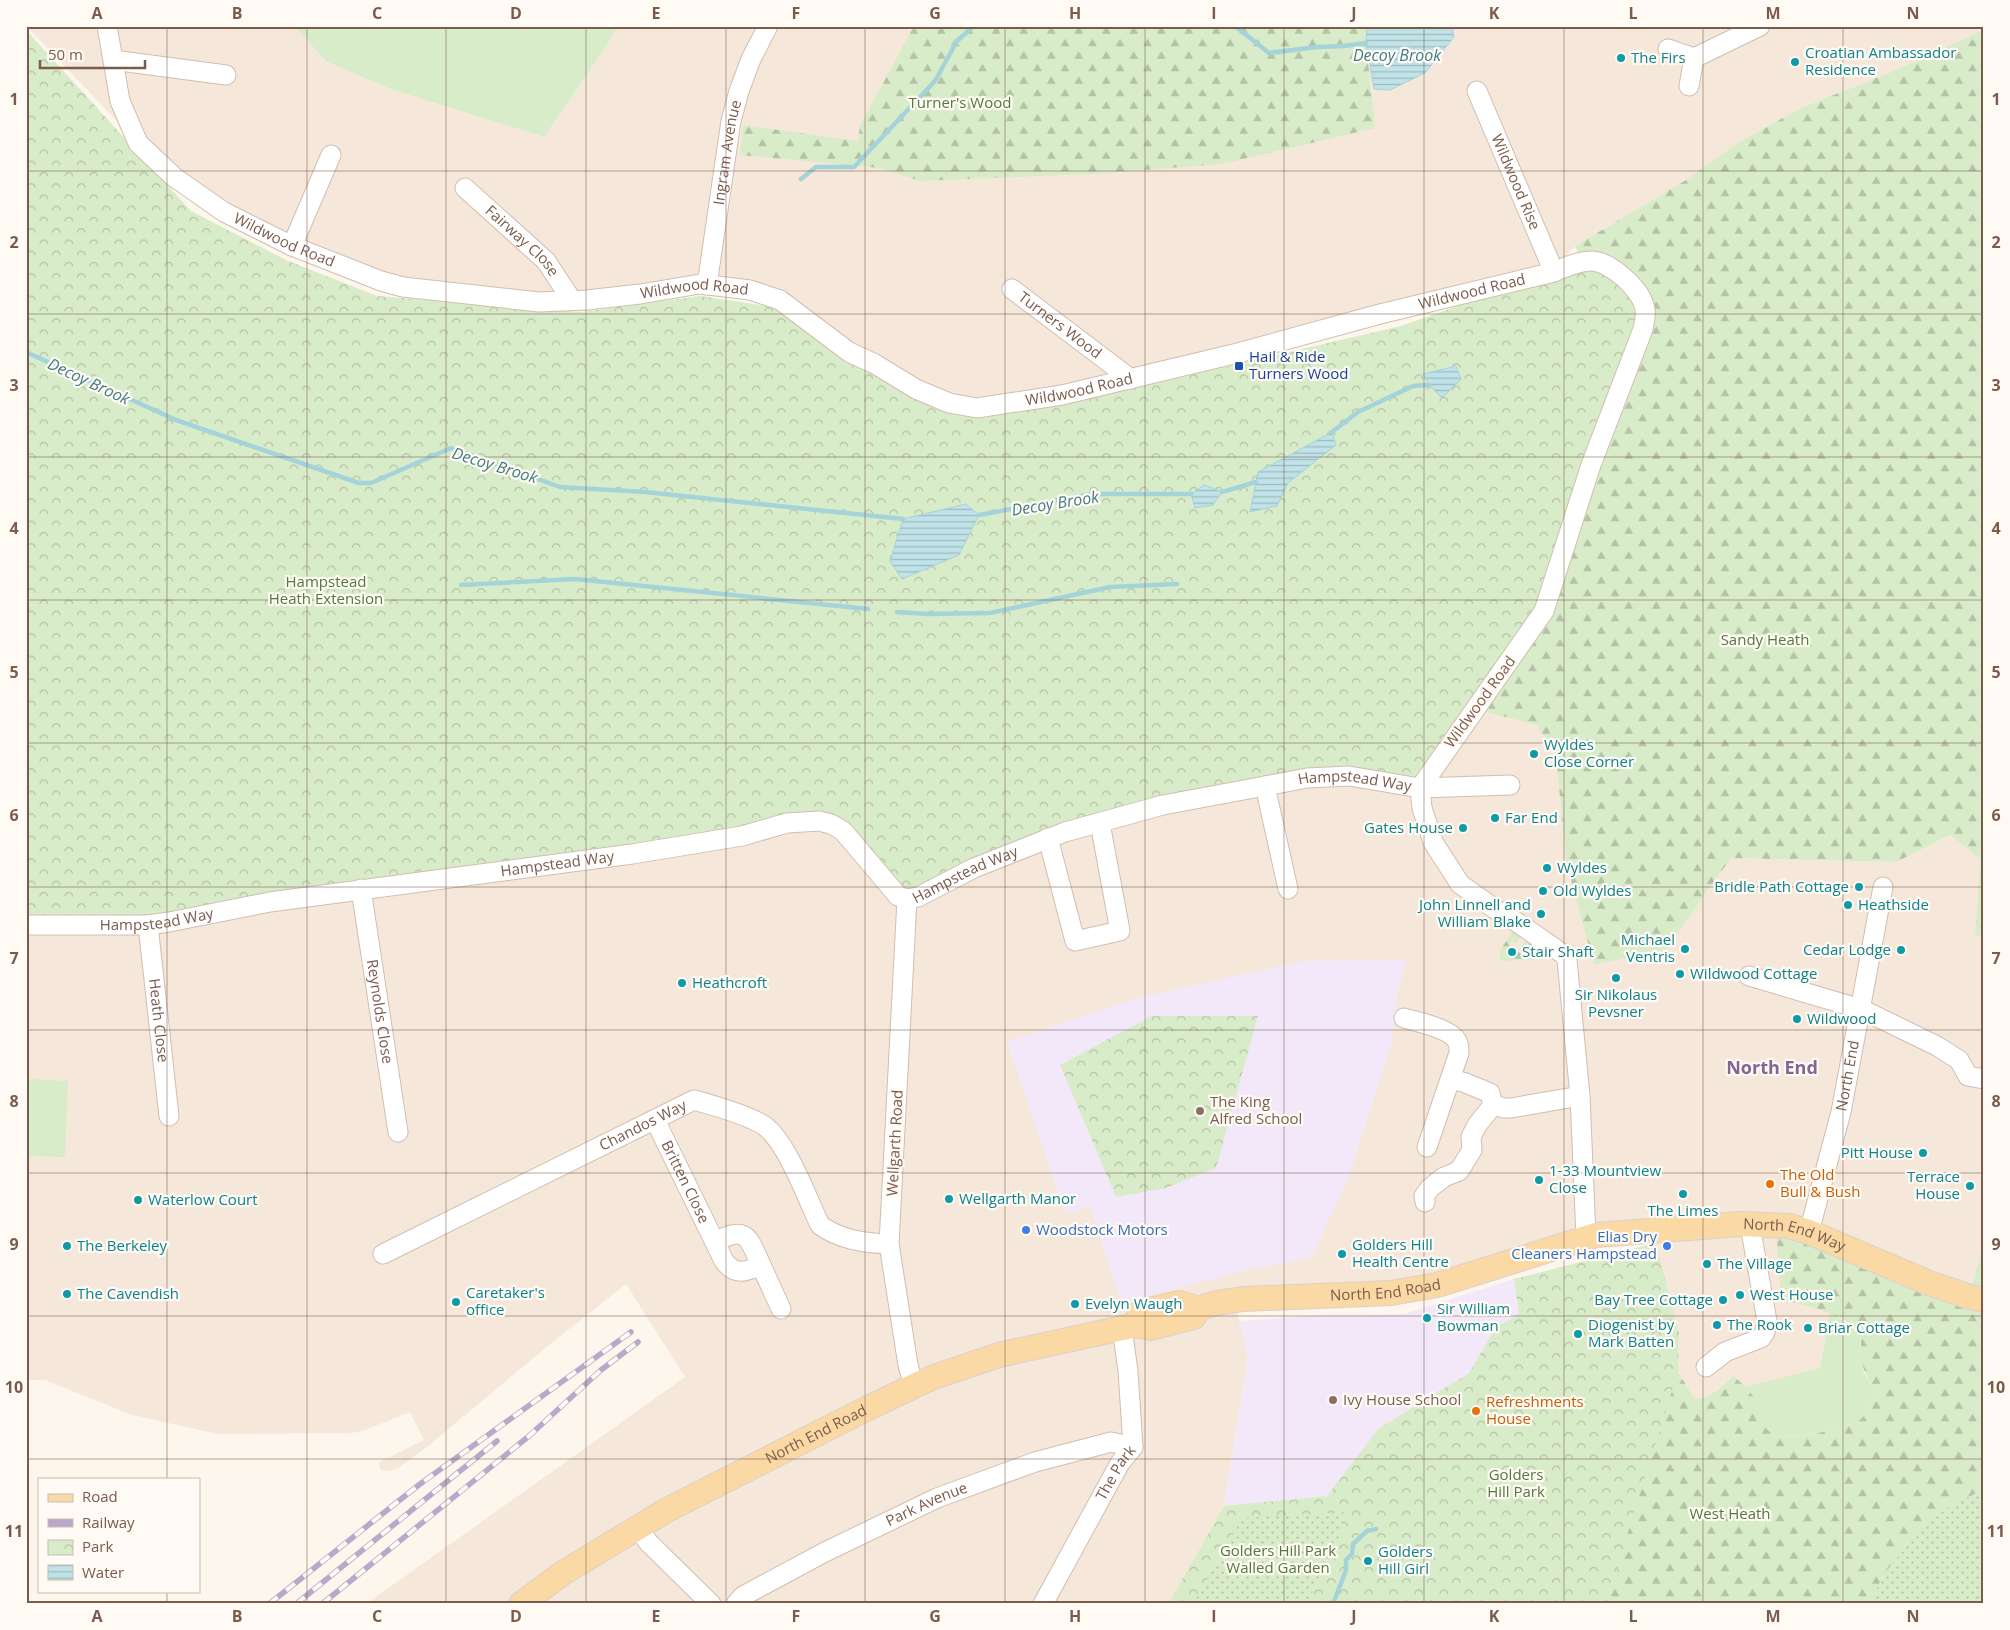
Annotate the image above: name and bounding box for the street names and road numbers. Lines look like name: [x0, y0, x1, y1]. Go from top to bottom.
street label: Ingram Avenue: [708, 98, 745, 206]
street label: Wildwood Rise: [1487, 131, 1546, 233]
street label: Fairway Close: [482, 200, 564, 280]
street label: Wildwood Road: [231, 208, 338, 271]
street label: Wildwood Road: [1416, 268, 1527, 313]
street label: Wildwood Road: [639, 273, 750, 303]
street label: Turners Wood: [1015, 286, 1106, 362]
street label: Wildwood Road: [1024, 367, 1135, 409]
street label: Wildwood Road: [1439, 651, 1519, 751]
street label: Hampstead Way: [1296, 765, 1414, 796]
street label: Hampstead Way: [908, 841, 1021, 907]
street label: Hampstead Way: [499, 845, 616, 880]
street label: Hampstead Way: [100, 902, 215, 934]
street label: Reynolds Close: [363, 958, 398, 1065]
street label: Heath Close: [145, 977, 174, 1063]
street label: North End: [1830, 1039, 1863, 1113]
street label: Wellgarth Road: [881, 1089, 907, 1197]
street label: Chandos Way: [595, 1094, 690, 1155]
street label: Britten Close: [658, 1137, 715, 1226]
street label: North End Way: [1743, 1213, 1849, 1256]
street label: North End Road: [1330, 1274, 1442, 1304]
street label: North End Road: [761, 1399, 870, 1468]
street label: The Park: [1091, 1440, 1140, 1504]
street label: Park Avenue: [882, 1477, 970, 1530]

